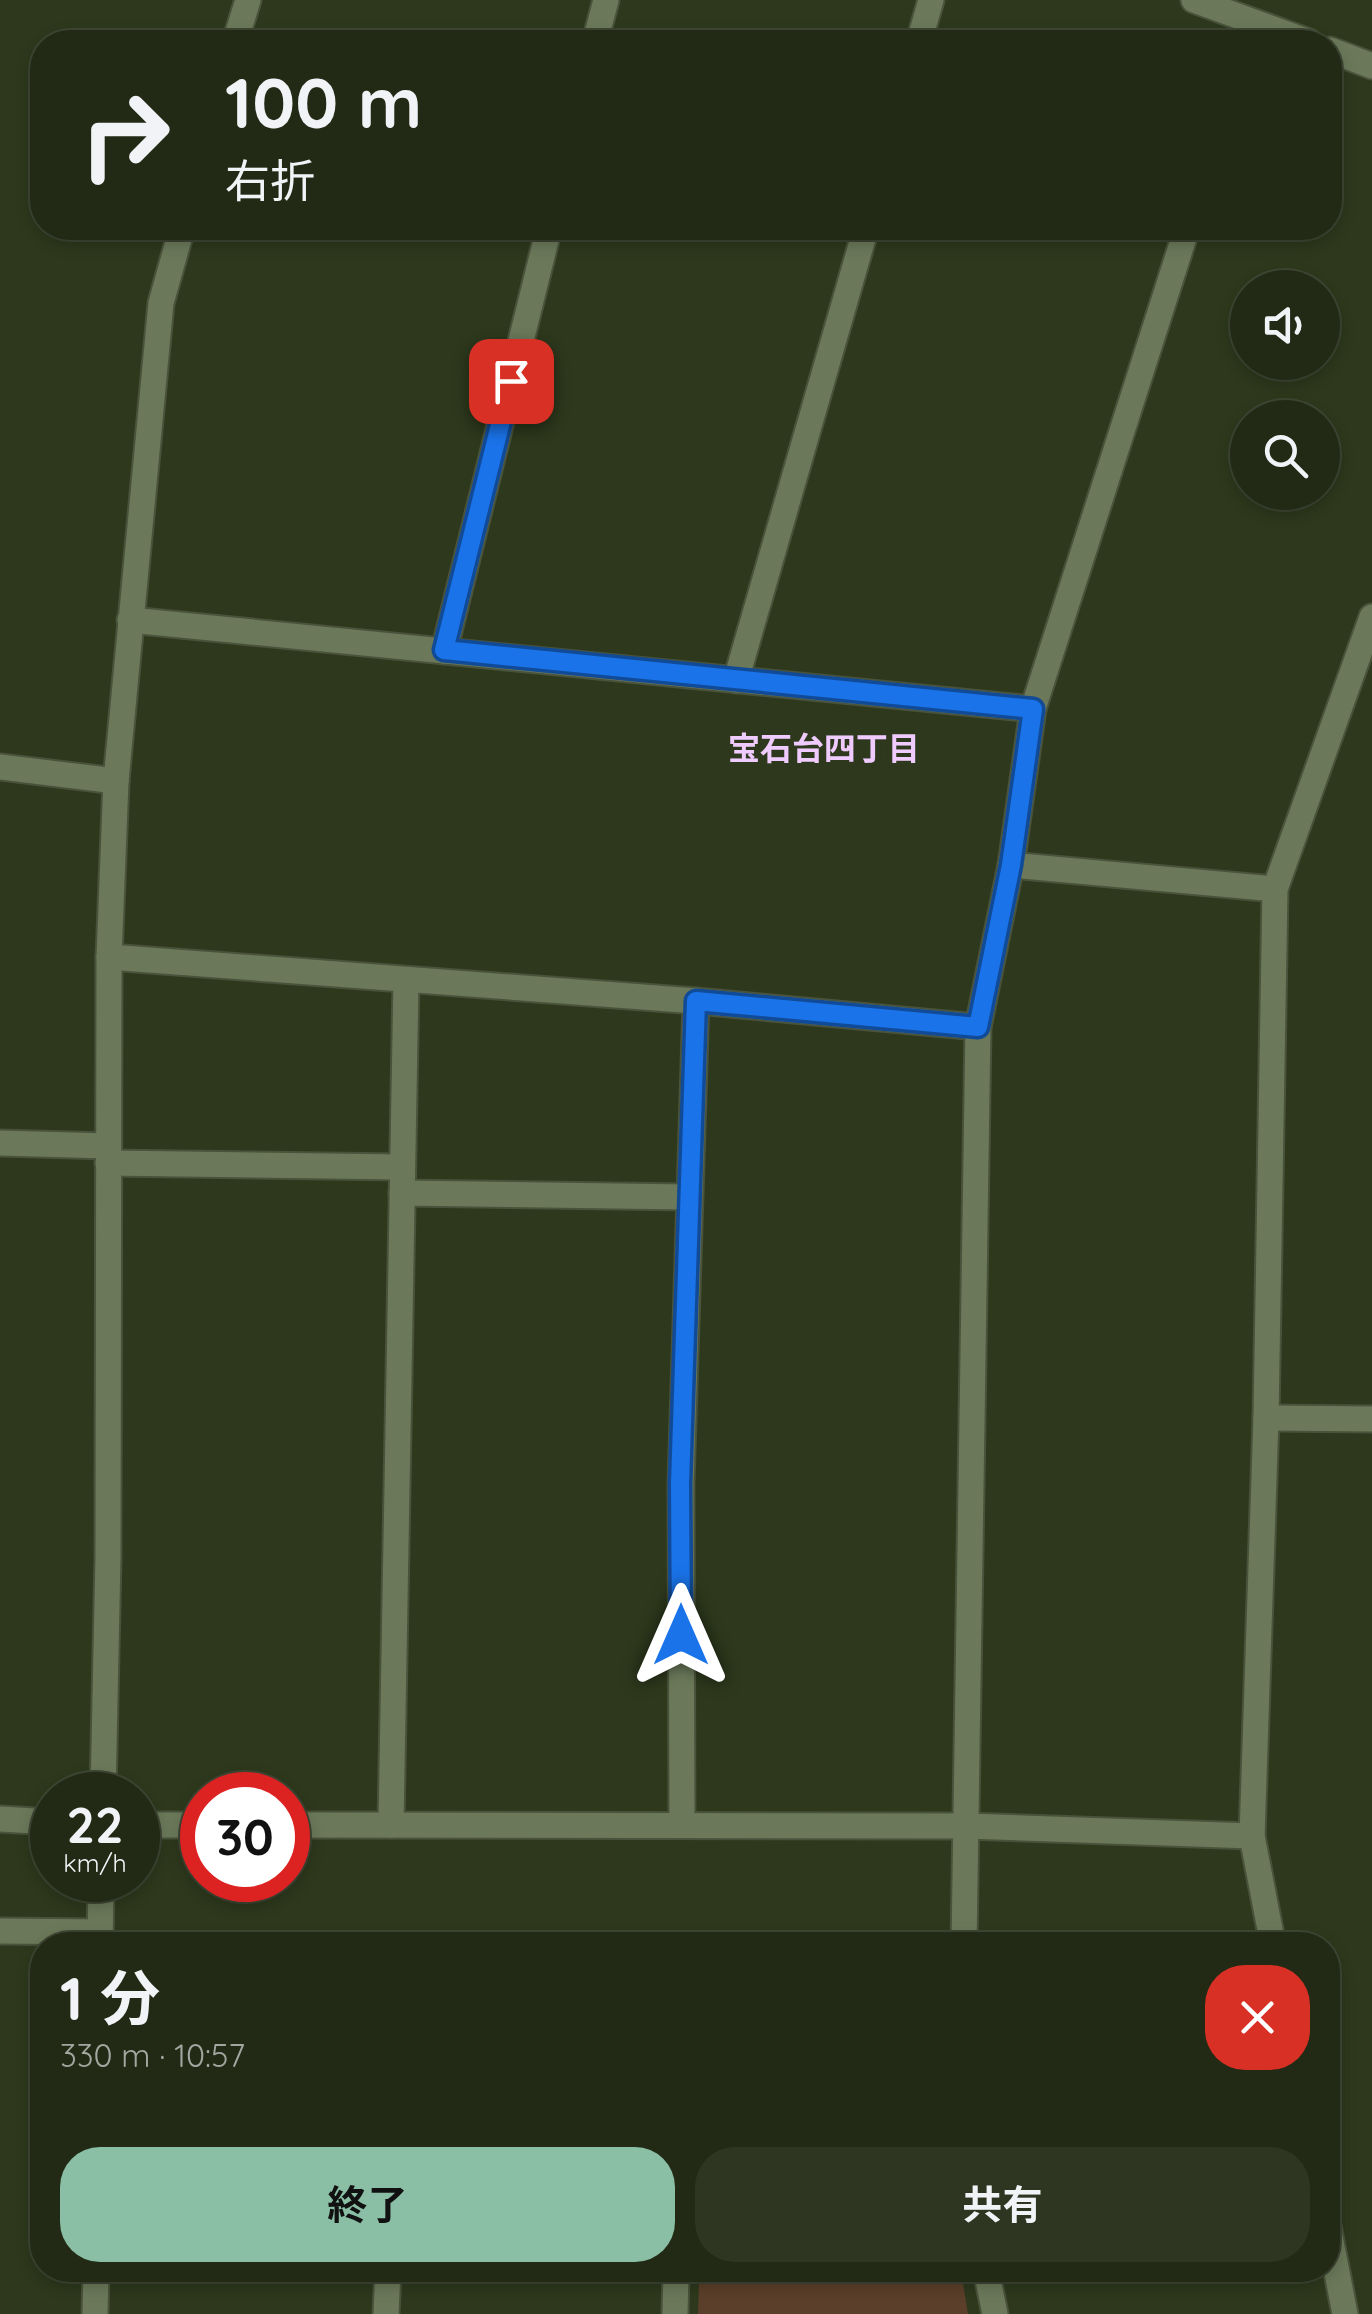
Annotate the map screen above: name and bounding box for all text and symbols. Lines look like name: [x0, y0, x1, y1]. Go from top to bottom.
text: 100 m: [225, 58, 422, 146]
icon: right: [60, 70, 190, 200]
text: 右折: [225, 152, 315, 208]
map controls: [1230, 270, 1340, 510]
button: sound: [1230, 270, 1340, 380]
pin: [469, 339, 554, 424]
icon: arrive: [484, 354, 539, 409]
button: search: [1230, 400, 1340, 510]
district label: 宝石台四丁目: [728, 728, 920, 768]
position arrow: [629, 1583, 733, 1687]
speed limit sign: 30: [180, 1772, 310, 1902]
text: 22: [67, 1793, 123, 1856]
text: km/h: [63, 1847, 127, 1878]
text: 1 分: [60, 1960, 160, 2035]
button: close: [1205, 1965, 1310, 2070]
text: 330 m · 10:57: [60, 2035, 245, 2075]
button: 終了: [60, 2147, 675, 2262]
button: 共有: [695, 2147, 1310, 2262]

